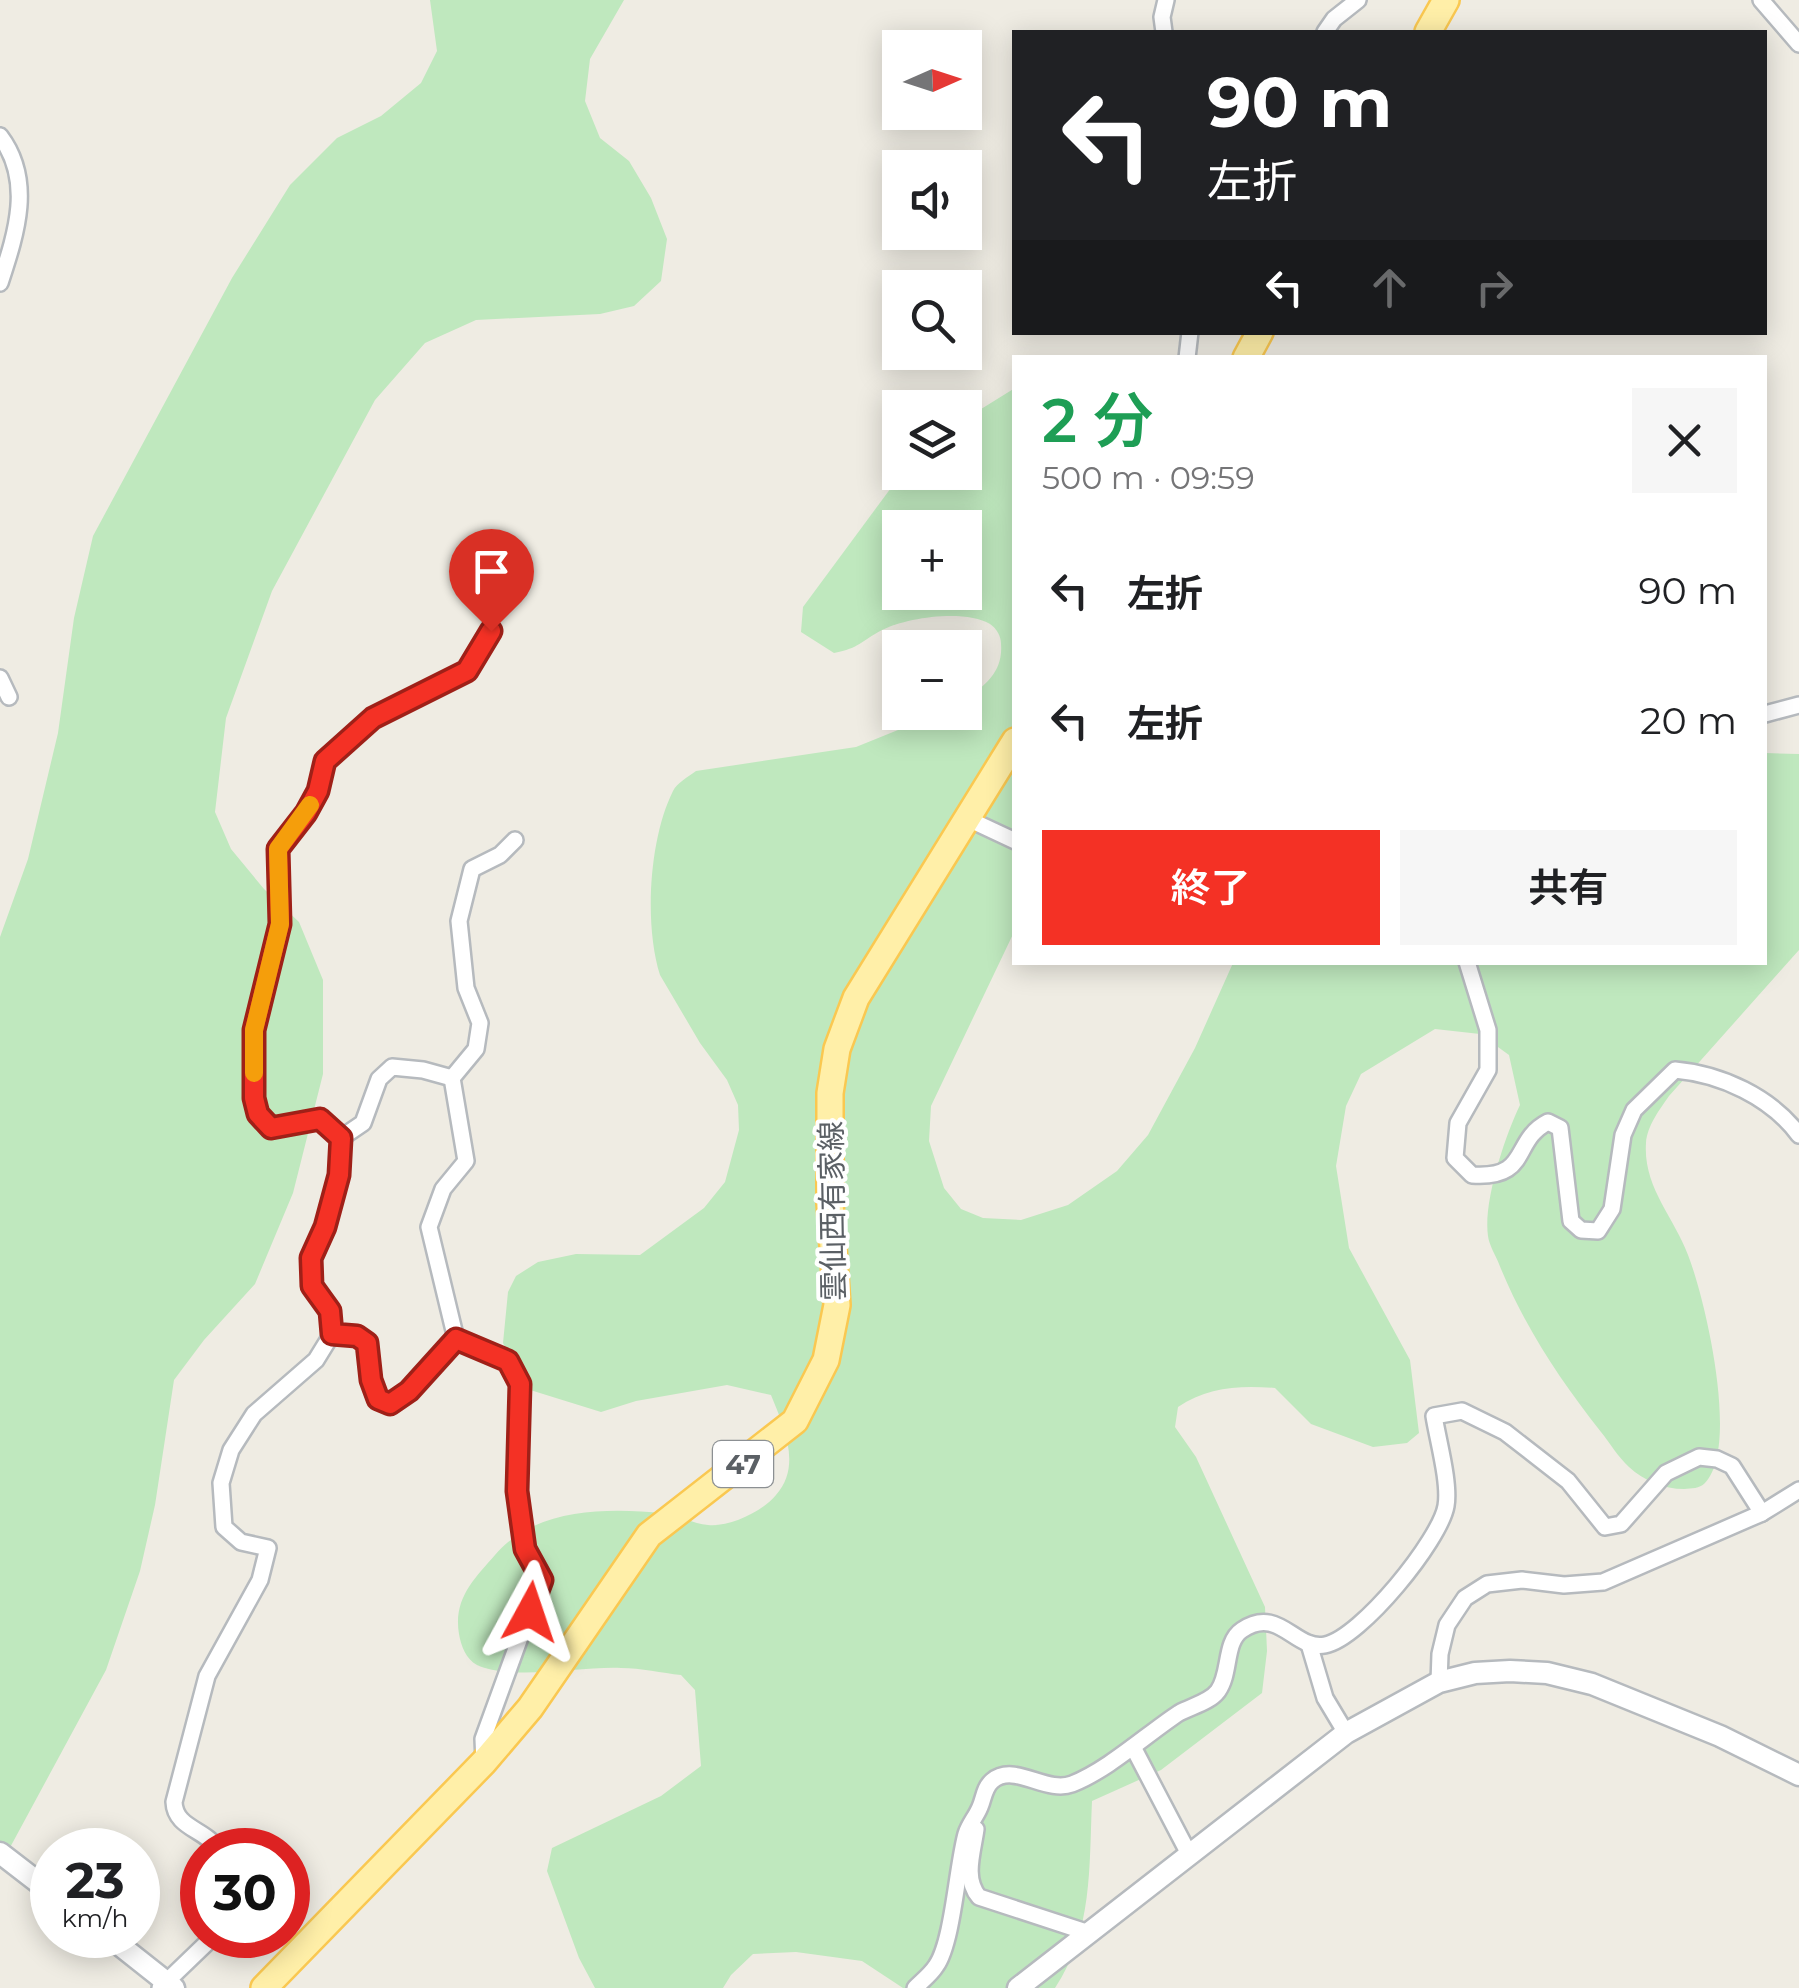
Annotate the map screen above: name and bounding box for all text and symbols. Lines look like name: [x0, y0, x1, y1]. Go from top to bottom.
north arrow: [882, 30, 982, 130]
map controls: [882, 30, 982, 730]
text: 90 m: [1207, 59, 1392, 145]
icon: left: [1042, 70, 1172, 200]
button: sound: [882, 150, 982, 250]
text: 左折: [1207, 153, 1297, 208]
icon: left: [1257, 260, 1312, 315]
icon: ahead: [1362, 260, 1417, 315]
icon: right: [1467, 260, 1522, 315]
button: search: [882, 270, 982, 370]
text: 2 分: [1042, 384, 1153, 457]
button: close: [1632, 388, 1737, 493]
button: layers: [882, 390, 982, 490]
text: 500 m · 09:59: [1042, 458, 1255, 497]
button: +: [882, 510, 982, 610]
pin: [449, 529, 534, 632]
icon: arrive: [464, 544, 519, 599]
icon: left: [1042, 563, 1097, 618]
text: 90 m: [1638, 567, 1737, 614]
text: 左折: [1127, 570, 1203, 617]
button: −: [882, 630, 982, 730]
icon: left: [1042, 693, 1097, 748]
text: 20 m: [1640, 697, 1737, 744]
text: 左折: [1127, 700, 1203, 747]
button: 終了: [1042, 830, 1380, 945]
button: 共有: [1400, 830, 1737, 945]
street label: 雲仙西有家線: [812, 1121, 853, 1301]
road number: 47: [713, 1441, 773, 1487]
position arrow: [478, 1560, 582, 1664]
speed limit sign: 30: [180, 1828, 310, 1958]
text: 23: [65, 1850, 125, 1911]
text: km/h: [62, 1903, 128, 1933]

